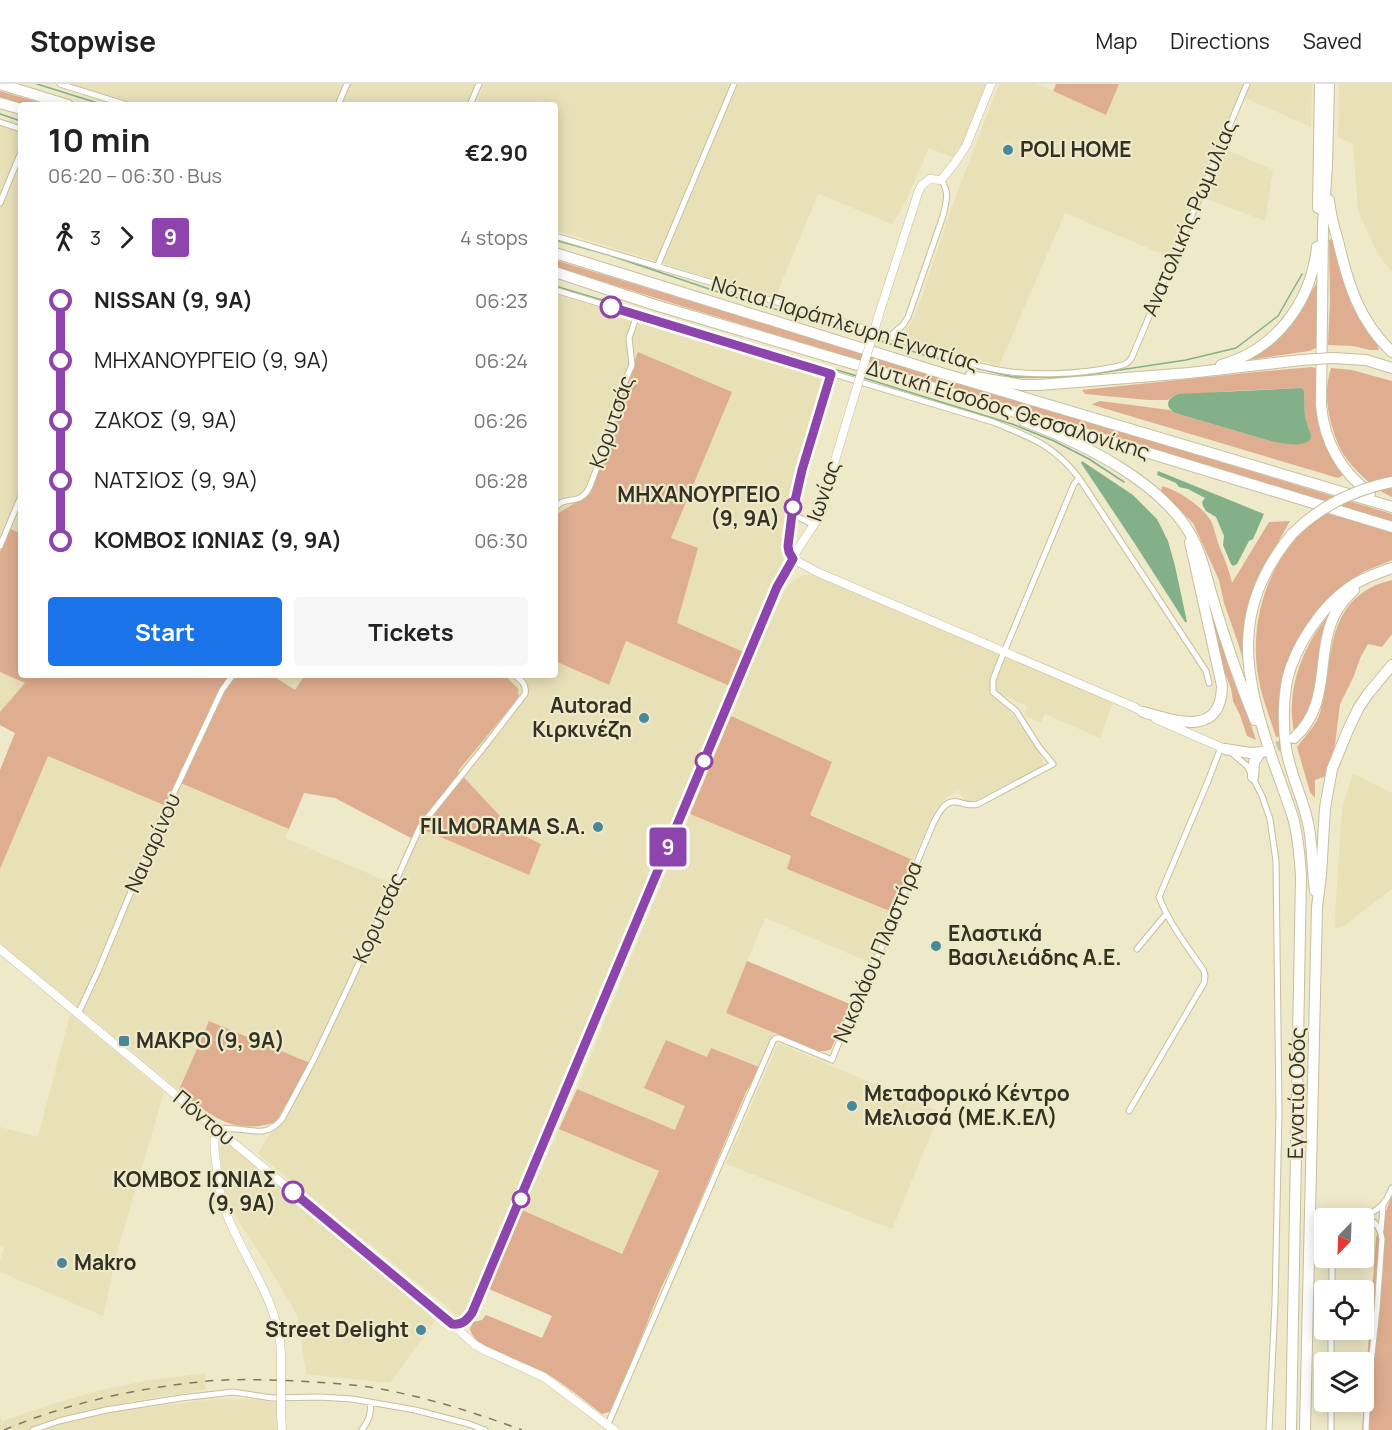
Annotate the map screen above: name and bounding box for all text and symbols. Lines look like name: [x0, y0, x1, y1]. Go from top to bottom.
text: Stopwise: [30, 22, 156, 60]
text: Map: [1096, 27, 1137, 55]
text: Directions: [1170, 27, 1270, 55]
text: Saved: [1303, 27, 1362, 55]
street label: Ανατολικής Ρωμυλίας: [1135, 115, 1243, 320]
text: 10 min: [48, 117, 150, 162]
place label: POLI HOME: [1020, 135, 1132, 163]
text: €2.90: [465, 138, 528, 168]
marker: POLI HOME: [1001, 143, 1015, 157]
text: 06:20 – 06:30 · Bus: [48, 162, 222, 189]
icon: walk: [48, 221, 81, 254]
icon: forward: [110, 221, 143, 254]
text: 9: [164, 223, 177, 251]
text: 3: [90, 224, 101, 251]
text: 4 stops: [460, 224, 528, 251]
street label: Νότια Παράπλευρη Εγνατίας: [708, 269, 983, 377]
text: NISSAN (9, 9Α): [94, 285, 253, 315]
text: 06:23: [475, 287, 528, 314]
unlabelled marker: [600, 296, 622, 318]
text: ΜΗΧΑΝΟΥΡΓΕΙΟ (9, 9Α): [94, 345, 330, 375]
text: 06:24: [475, 347, 528, 374]
street label: Δυτική Είσοδος Θεσσαλονίκης: [863, 353, 1153, 466]
street label: Κορυτσάς: [582, 372, 640, 472]
text: ΖΑΚΟΣ (9, 9Α): [94, 405, 238, 435]
text: 06:26: [474, 407, 528, 434]
street label: Ιωνίας: [800, 456, 847, 525]
text: ΝΑΤΣΙΟΣ (9, 9Α): [94, 465, 259, 495]
text: 06:28: [474, 467, 528, 494]
place label: ΜΗΧΑΝΟΥΡΓΕΙΟ (9, 9Α): [617, 480, 780, 532]
marker: ΜΗΧΑΝΟΥΡΓΕΙΟ (9, 9Α): [784, 498, 802, 516]
text: ΚΟΜΒΟΣ ΙΩΝΙΑΣ (9, 9Α): [94, 525, 342, 555]
text: 06:30: [474, 527, 528, 554]
button: Start: [48, 597, 282, 666]
button: Tickets: [294, 597, 528, 666]
place label: Autorad Κιρκινέζη: [532, 691, 632, 743]
marker: Autorad Κιρκινέζη: [637, 711, 651, 725]
unlabelled marker: [695, 752, 713, 770]
street label: Ναυαρίνου: [118, 788, 186, 897]
place label: FILMORAMA S.A.: [420, 812, 586, 840]
marker: FILMORAMA S.A.: [591, 820, 605, 834]
line badge: 9: [648, 828, 688, 867]
text: 9: [661, 833, 675, 861]
street label: Νικολάου Πλαστήρα: [826, 857, 928, 1047]
street label: Κορυτσάς: [346, 868, 410, 967]
place label: Ελαστικά Βασιλειάδης Α.Ε.: [948, 919, 1122, 971]
marker: Ελαστικά Βασιλειάδης Α.Ε.: [929, 939, 943, 953]
place label: ΜΑΚΡΟ (9, 9Α): [136, 1026, 285, 1054]
street label: Εγνατία Οδός: [1281, 1027, 1311, 1159]
marker: ΜΑΚΡΟ (9, 9Α): [117, 1034, 131, 1048]
place label: Μεταφορικό Κέντρο Μελισσά (ΜΕ.Κ.ΕΛ): [864, 1079, 1070, 1131]
street label: Πόντου: [168, 1083, 241, 1151]
marker: Μεταφορικό Κέντρο Μελισσά (ΜΕ.Κ.ΕΛ): [845, 1099, 859, 1113]
place label: ΚΟΜΒΟΣ ΙΩΝΙΑΣ (9, 9Α): [113, 1165, 276, 1217]
marker: ΚΟΜΒΟΣ ΙΩΝΙΑΣ (9, 9Α): [282, 1181, 304, 1203]
unlabelled marker: [512, 1190, 530, 1208]
north arrow: [1314, 1208, 1374, 1268]
map controls: [1314, 1208, 1374, 1412]
place label: Makro: [74, 1248, 137, 1276]
marker: Makro: [55, 1256, 69, 1270]
button: locate: [1314, 1280, 1374, 1340]
place label: Street Delight: [265, 1315, 409, 1343]
marker: Street Delight: [414, 1323, 428, 1337]
button: layers: [1314, 1352, 1374, 1412]

